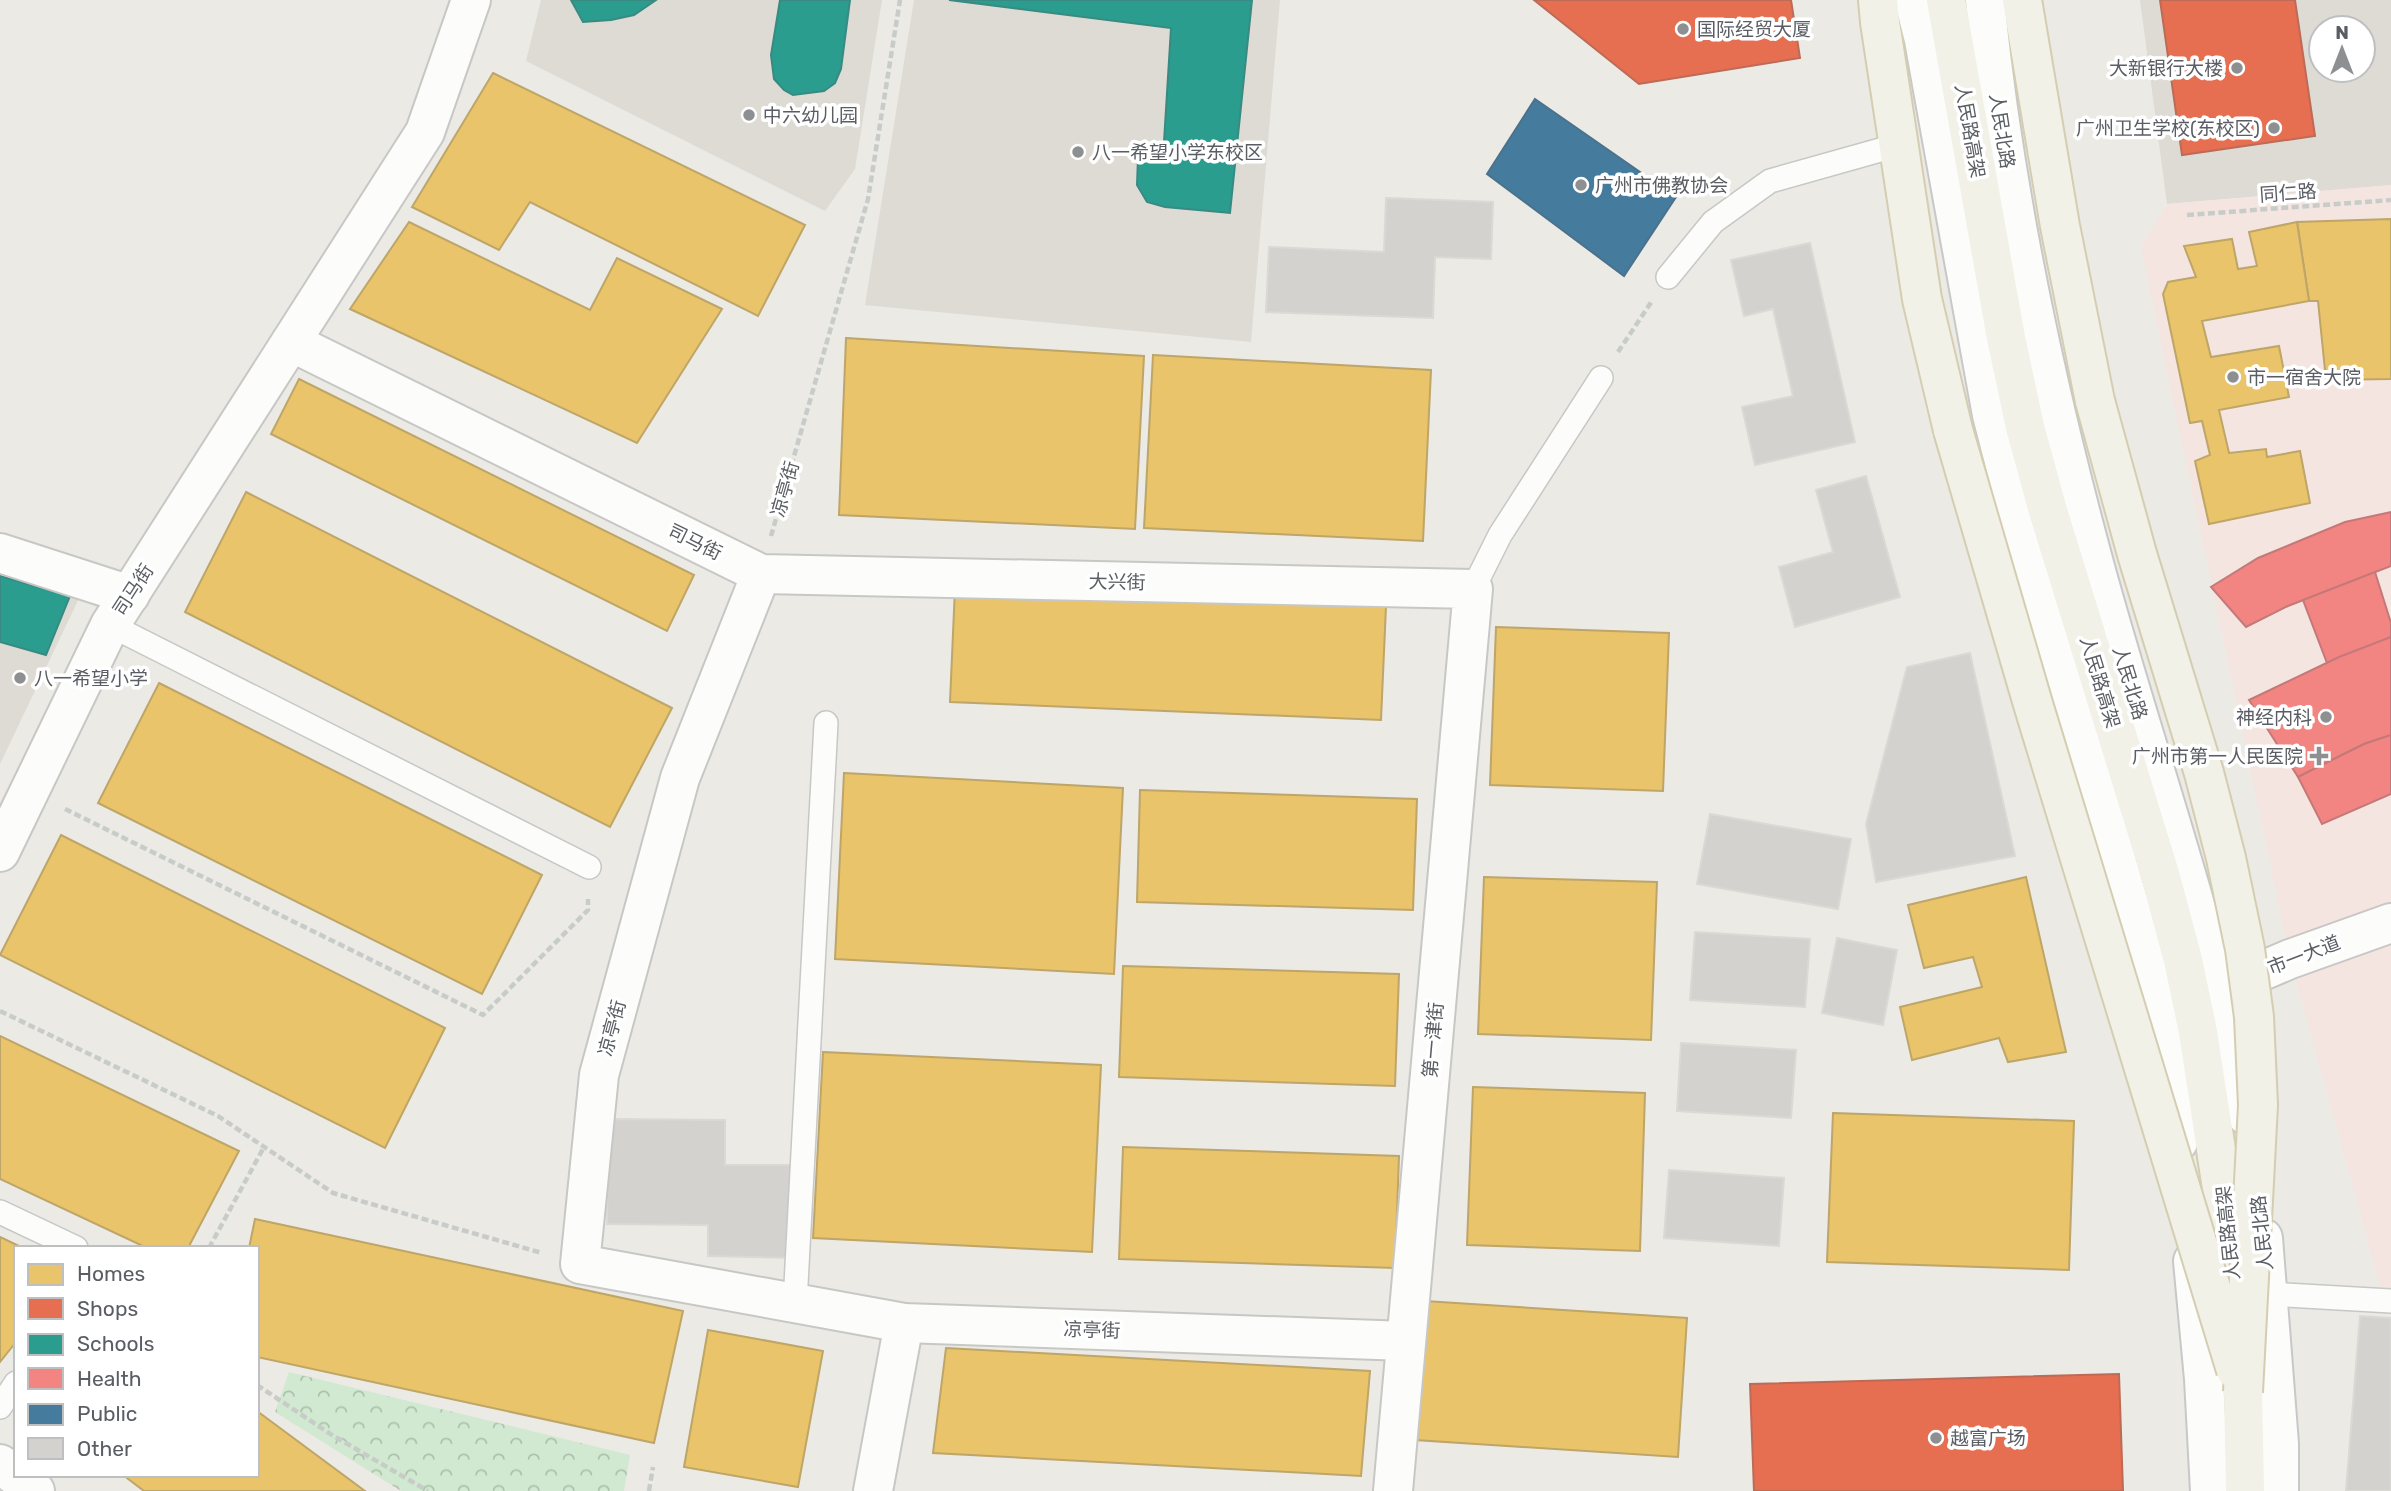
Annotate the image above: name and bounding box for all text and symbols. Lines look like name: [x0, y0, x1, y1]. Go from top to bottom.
north arrow: [2307, 14, 2377, 84]
place label: 国际经贸大厦: [1697, 18, 1811, 41]
marker: 国际经贸大厦: [1675, 21, 1691, 37]
text: N: [2335, 21, 2349, 44]
place label: 大新银行大楼: [2109, 57, 2223, 80]
marker: 大新银行大楼: [2229, 60, 2245, 76]
street label: 人民路高架: [1950, 82, 1990, 180]
street label: 人民北路: [1985, 92, 2019, 170]
place label: 中六幼儿园: [763, 104, 858, 127]
marker: 中六幼儿园: [741, 107, 757, 123]
place label: 广州卫生学校(东校区): [2076, 117, 2260, 140]
marker: 广州卫生学校(东校区): [2266, 120, 2282, 136]
place label: 八一希望小学东校区: [1092, 141, 1263, 164]
marker: 八一希望小学东校区: [1070, 144, 1086, 160]
place label: 广州市佛教协会: [1595, 174, 1728, 197]
marker: 广州市佛教协会: [1573, 177, 1589, 193]
street label: 同仁路: [2259, 180, 2317, 206]
place label: 市一宿舍大院: [2247, 366, 2361, 389]
marker: 市一宿舍大院: [2225, 369, 2241, 385]
street label: 凉亭街: [766, 458, 804, 520]
street label: 司马街: [664, 519, 726, 565]
street label: 司马街: [108, 560, 158, 620]
street label: 大兴街: [1088, 570, 1146, 594]
street label: 人民路高架: [2075, 633, 2125, 731]
street label: 人民北路: [2108, 643, 2152, 723]
place label: 八一希望小学: [34, 667, 148, 690]
marker: 八一希望小学: [12, 670, 28, 686]
place label: 神经内科: [2236, 706, 2312, 729]
marker: 神经内科: [2318, 709, 2334, 725]
place label: 广州市第一人民医院: [2132, 745, 2303, 768]
marker: 广州市第一人民医院: [2309, 746, 2329, 766]
street label: 市一大道: [2264, 931, 2344, 979]
street label: 凉亭街: [594, 997, 630, 1059]
street label: 第一津街: [1418, 1001, 1448, 1079]
street label: 人民路高架: [2212, 1185, 2244, 1281]
street label: 人民北路: [2247, 1194, 2277, 1272]
legend: [14, 1246, 259, 1477]
text: Homes: [77, 1261, 145, 1286]
text: Shops: [77, 1296, 138, 1321]
street label: 凉亭街: [1063, 1318, 1121, 1342]
text: Schools: [77, 1331, 154, 1356]
text: Health: [77, 1366, 141, 1391]
text: Public: [77, 1401, 137, 1426]
place label: 越富广场: [1950, 1427, 2026, 1450]
marker: 越富广场: [1928, 1430, 1944, 1446]
text: Other: [77, 1436, 132, 1461]

